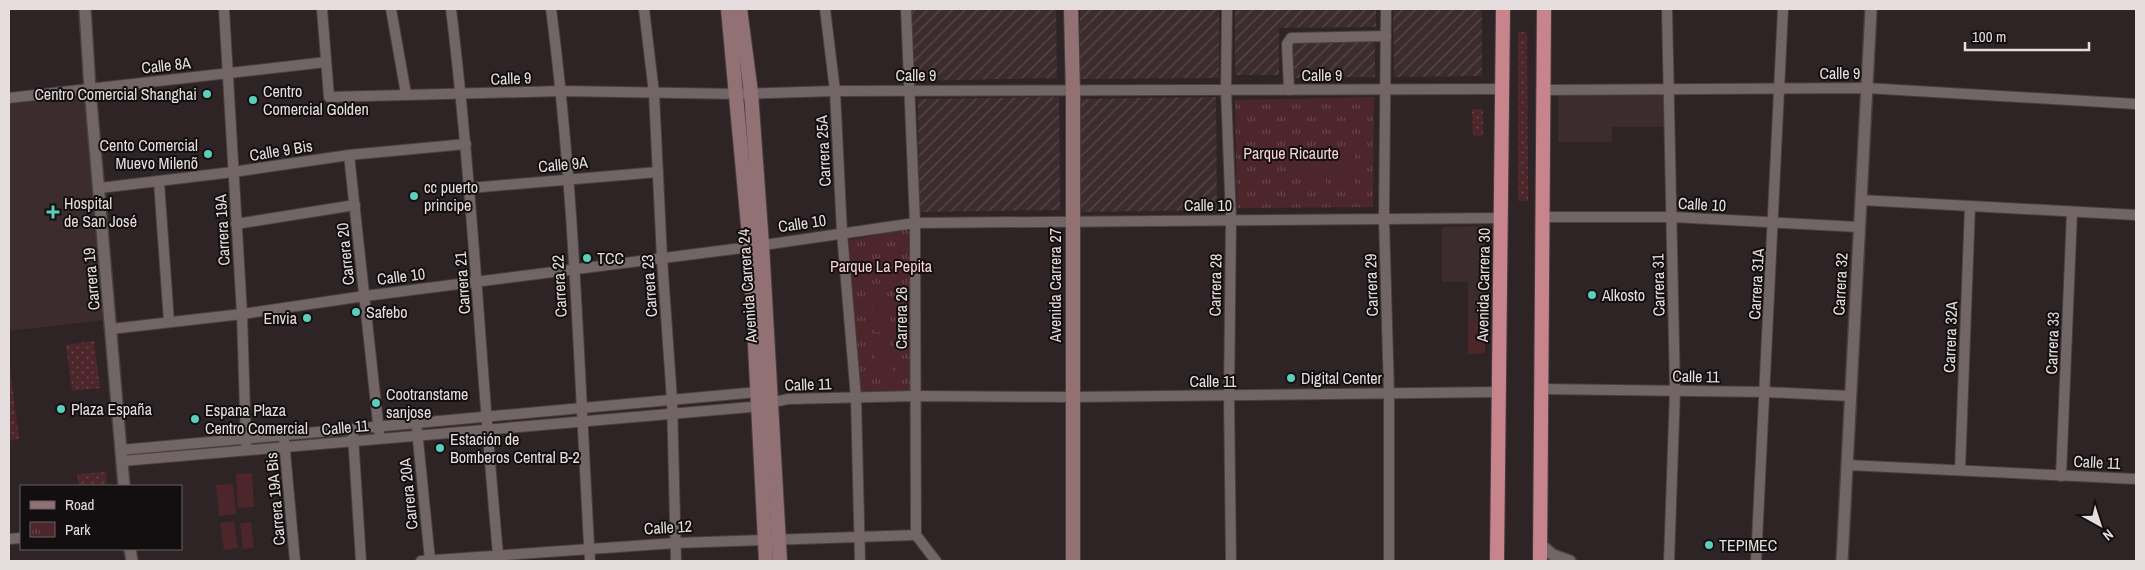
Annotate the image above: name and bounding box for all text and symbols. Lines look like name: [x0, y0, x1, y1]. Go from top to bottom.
scale bar: [1965, 20, 2089, 52]
text: 100 m: [1972, 26, 2006, 47]
street label: Calle 8A: [140, 51, 192, 79]
street label: Calle 9: [1820, 62, 1860, 84]
street label: Calle 9: [896, 64, 936, 86]
street label: Calle 9: [1302, 64, 1342, 86]
street label: Calle 9: [490, 66, 532, 90]
place label: Centro Comercial Golden: [263, 80, 369, 120]
place label: Centro Comercial Shanghai: [34, 83, 197, 105]
marker: Centro Comercial Shanghai: [201, 88, 213, 100]
marker: Centro Comercial Golden: [247, 94, 259, 106]
street label: Carrera 25A: [810, 115, 836, 187]
place label: Cento Comercial Muevo Milenõ: [100, 134, 198, 174]
street label: Calle 9 Bis: [248, 134, 314, 166]
park label: Parque Ricaurte: [1243, 142, 1339, 164]
marker: Cento Comercial Muevo Milenõ: [202, 148, 214, 160]
street label: Calle 9A: [537, 151, 589, 177]
place label: cc puerto principe: [424, 176, 478, 216]
marker: cc puerto principe: [408, 190, 420, 202]
place label: Hospital de San José: [64, 192, 137, 232]
street label: Calle 10: [1677, 192, 1727, 216]
street label: Carrera 19A: [209, 194, 235, 266]
street label: Calle 10: [1184, 194, 1232, 216]
marker: Hospital de San José: [46, 205, 60, 219]
street label: Calle 10: [777, 209, 827, 237]
street label: Carrera 20: [331, 222, 359, 286]
street label: Avenida Carrera 24: [732, 228, 762, 345]
street label: Avenida Carrera 27: [1044, 228, 1066, 343]
street label: Avenida Carrera 30: [1471, 228, 1495, 343]
street label: Carrera 19: [77, 247, 105, 311]
place label: TCC: [597, 247, 624, 269]
street label: Carrera 31A: [1743, 248, 1769, 320]
street label: Carrera 21: [449, 250, 475, 315]
marker: TCC: [581, 252, 593, 264]
street label: Carrera 32: [1827, 252, 1853, 316]
street label: Carrera 28: [1203, 253, 1227, 317]
street label: Carrera 29: [1359, 253, 1383, 317]
street label: Carrera 31: [1646, 253, 1670, 317]
street label: Carrera 22: [546, 254, 572, 318]
street label: Carrera 23: [636, 254, 662, 318]
park label: Parque La Pepita: [830, 255, 933, 277]
street label: Calle 10: [376, 262, 426, 290]
place label: Alkosto: [1601, 284, 1645, 306]
street label: Carrera 26: [890, 287, 912, 349]
marker: Alkosto: [1586, 289, 1598, 301]
place label: Safebo: [366, 301, 408, 323]
street label: Carrera 32A: [1938, 301, 1962, 373]
marker: Safebo: [350, 306, 362, 318]
place label: Envia: [263, 307, 298, 329]
street label: Carrera 33: [2040, 311, 2064, 375]
marker: Envia: [301, 312, 313, 324]
street label: Calle 11: [1672, 365, 1720, 387]
place label: Digital Center: [1301, 367, 1383, 389]
street label: Calle 11: [1189, 370, 1237, 392]
street label: Calle 11: [784, 372, 833, 396]
marker: Digital Center: [1285, 372, 1297, 384]
place label: Cootranstame sanjose: [386, 383, 468, 423]
marker: Cootranstame sanjose: [370, 397, 382, 409]
place label: Plaza España: [71, 398, 153, 420]
place label: Espana Plaza Centro Comercial: [205, 399, 308, 439]
marker: Plaza España: [55, 403, 67, 415]
marker: Espana Plaza Centro Comercial: [189, 413, 201, 425]
street label: Calle 11: [321, 414, 370, 440]
place label: Estación de Bomberos Central B-2: [450, 428, 580, 468]
marker: Estación de Bomberos Central B-2: [434, 442, 446, 454]
street label: Calle 11: [2073, 450, 2122, 474]
street label: Carrera 19A Bis: [260, 452, 290, 546]
street label: Carrera 20A: [393, 457, 423, 531]
legend: [20, 485, 182, 550]
text: Road: [65, 494, 94, 515]
north arrow: [2075, 500, 2125, 550]
street label: Calle 12: [643, 515, 693, 539]
text: Park: [65, 519, 91, 540]
text: N: [2099, 525, 2117, 545]
place label: TEPIMEC: [1719, 534, 1777, 556]
marker: TEPIMEC: [1703, 539, 1715, 551]

